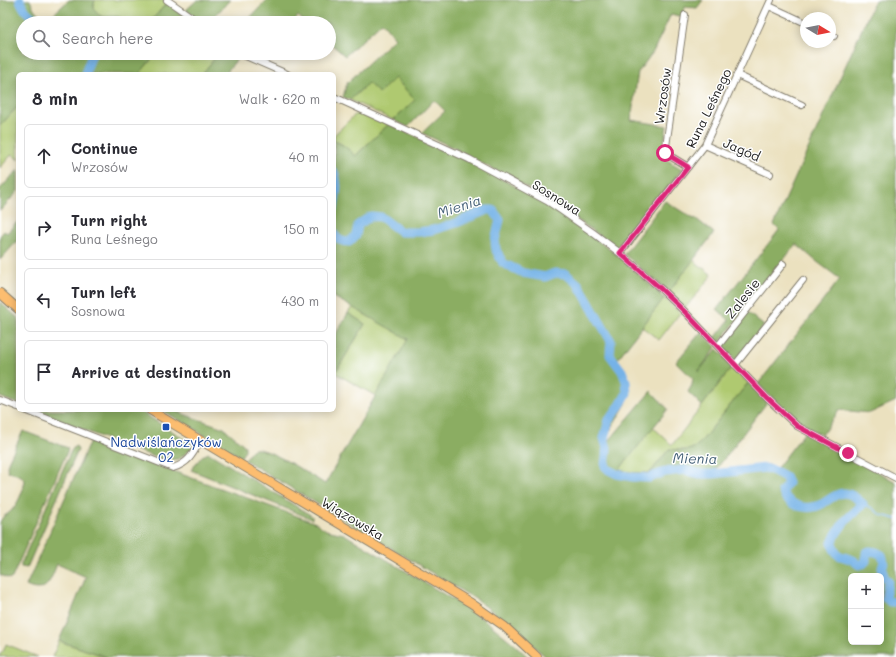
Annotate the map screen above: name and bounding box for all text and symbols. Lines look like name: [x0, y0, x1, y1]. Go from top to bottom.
north arrow: [800, 12, 836, 48]
search box: [16, 16, 336, 60]
icon: search: [30, 27, 52, 49]
text: Search here: [62, 28, 153, 48]
street label: Runa Leśnego: [681, 65, 735, 151]
street label: Wrzosów: [650, 67, 674, 125]
text: 8 min: [32, 87, 78, 109]
text: Walk · 620 m: [239, 90, 320, 107]
street label: Jagód: [721, 133, 763, 165]
text: Continue: [71, 138, 138, 158]
route start: [656, 144, 674, 162]
icon: ahead: [33, 145, 55, 167]
text: 40 m: [289, 148, 319, 165]
text: Wrzosów: [71, 158, 128, 175]
street label: Sosnowa: [529, 175, 585, 219]
water label: Mienia: [435, 190, 483, 222]
text: Turn right: [71, 210, 148, 230]
icon: right: [33, 217, 55, 239]
text: 150 m: [283, 220, 319, 237]
text: Runa Leśnego: [71, 230, 158, 247]
street label: Zalesie: [721, 274, 763, 322]
text: Turn left: [71, 282, 136, 302]
icon: left: [33, 289, 55, 311]
text: 430 m: [281, 292, 319, 309]
text: Sosnowa: [71, 302, 125, 319]
icon: arrive: [33, 361, 55, 383]
text: Arrive at destination: [71, 362, 231, 382]
marker: Nadwiślańczyków 02: [161, 422, 171, 432]
place label: Nadwiślańczyków 02: [110, 433, 222, 465]
route end: [839, 444, 857, 462]
water label: Mienia: [672, 448, 718, 468]
street label: Wiązowska: [319, 493, 387, 543]
map controls: [848, 573, 884, 645]
button: +: [848, 573, 884, 609]
button: −: [848, 609, 884, 645]

